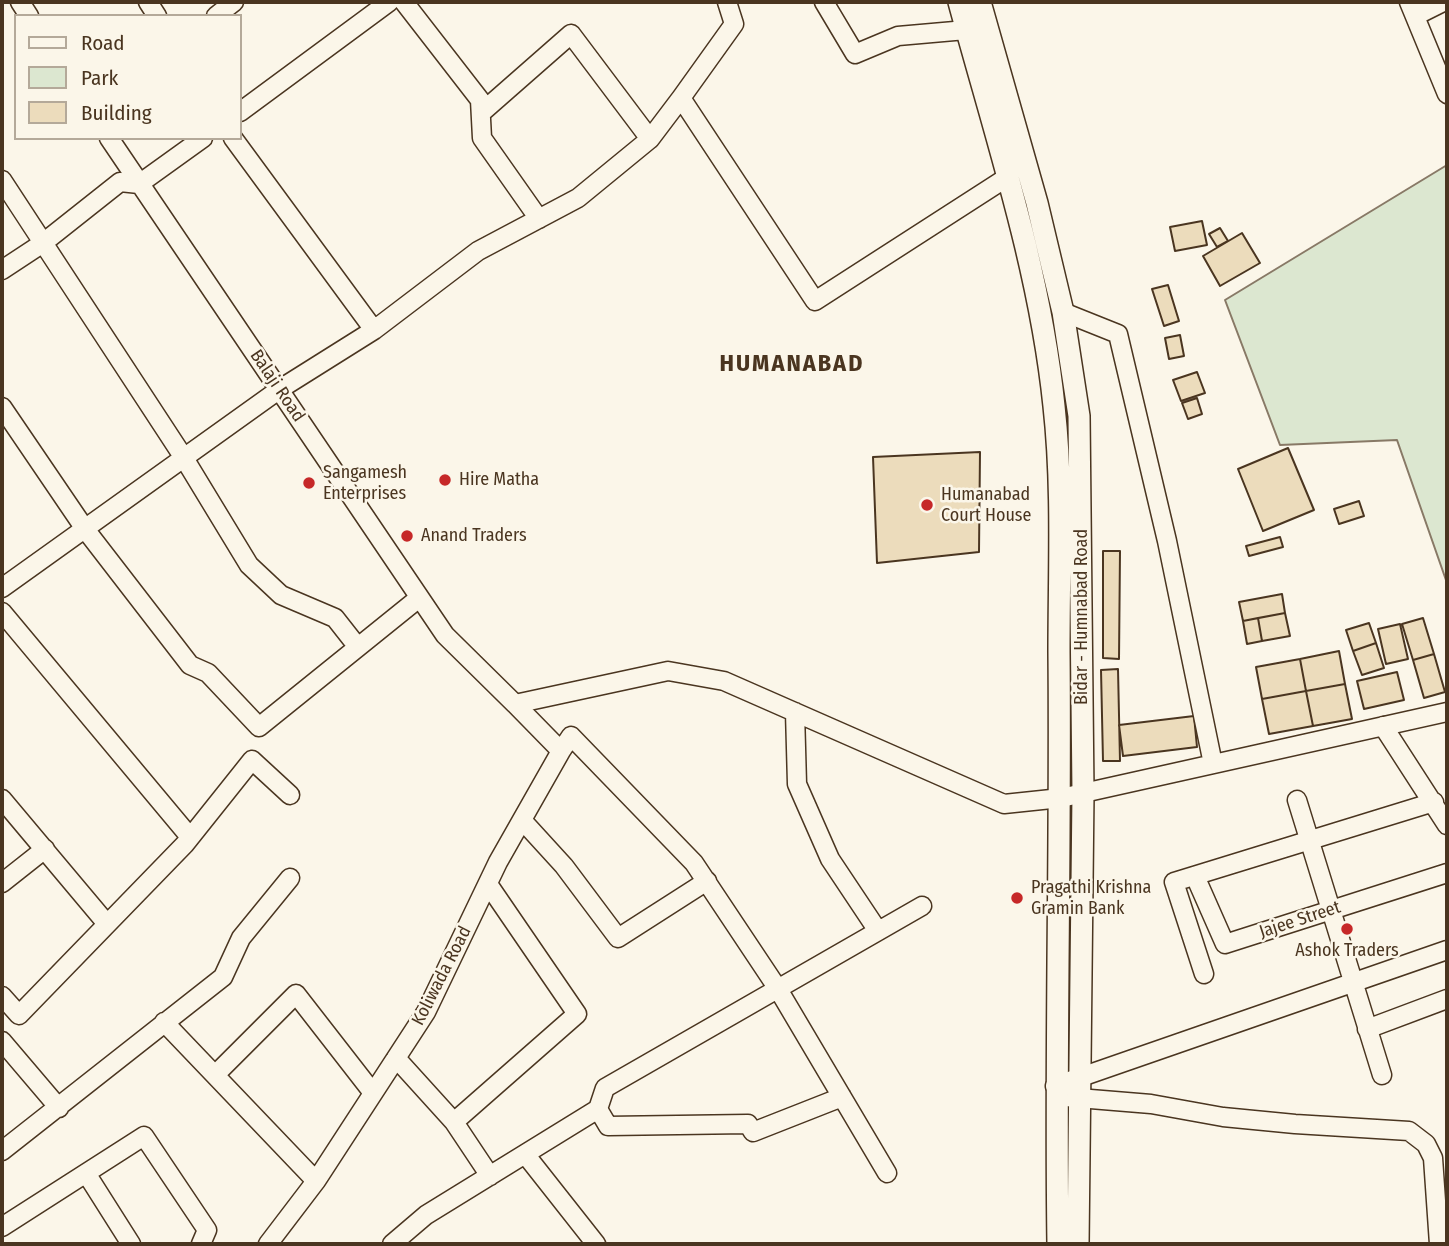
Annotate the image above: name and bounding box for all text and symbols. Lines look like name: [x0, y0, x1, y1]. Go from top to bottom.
legend: [14, 14, 242, 140]
text: Road: [81, 30, 125, 56]
text: Park: [81, 65, 118, 91]
text: Building: [81, 100, 152, 126]
street label: Balaji Road: [245, 346, 309, 426]
district label: HUMANABAD: [721, 350, 863, 378]
place label: Sangamesh Enterprises: [323, 462, 407, 504]
place label: Hire Matha: [459, 469, 539, 491]
marker: Hire Matha: [437, 472, 453, 488]
marker: Sangamesh Enterprises: [301, 475, 317, 491]
place label: Humanabad Court House: [941, 484, 1031, 526]
marker: Humanabad Court House: [919, 497, 935, 513]
place label: Anand Traders: [421, 525, 527, 547]
marker: Anand Traders: [399, 528, 415, 544]
street label: Bidar - Humnabad Road: [1071, 529, 1093, 705]
place label: Pragathi Krishna Gramin Bank: [1031, 877, 1151, 920]
marker: Pragathi Krishna Gramin Bank: [1009, 890, 1025, 906]
street label: Jajee Street: [1257, 897, 1343, 943]
marker: Ashok Traders: [1339, 921, 1355, 937]
street label: Koliwada Road: [408, 923, 476, 1029]
place label: Ashok Traders: [1295, 940, 1399, 962]

